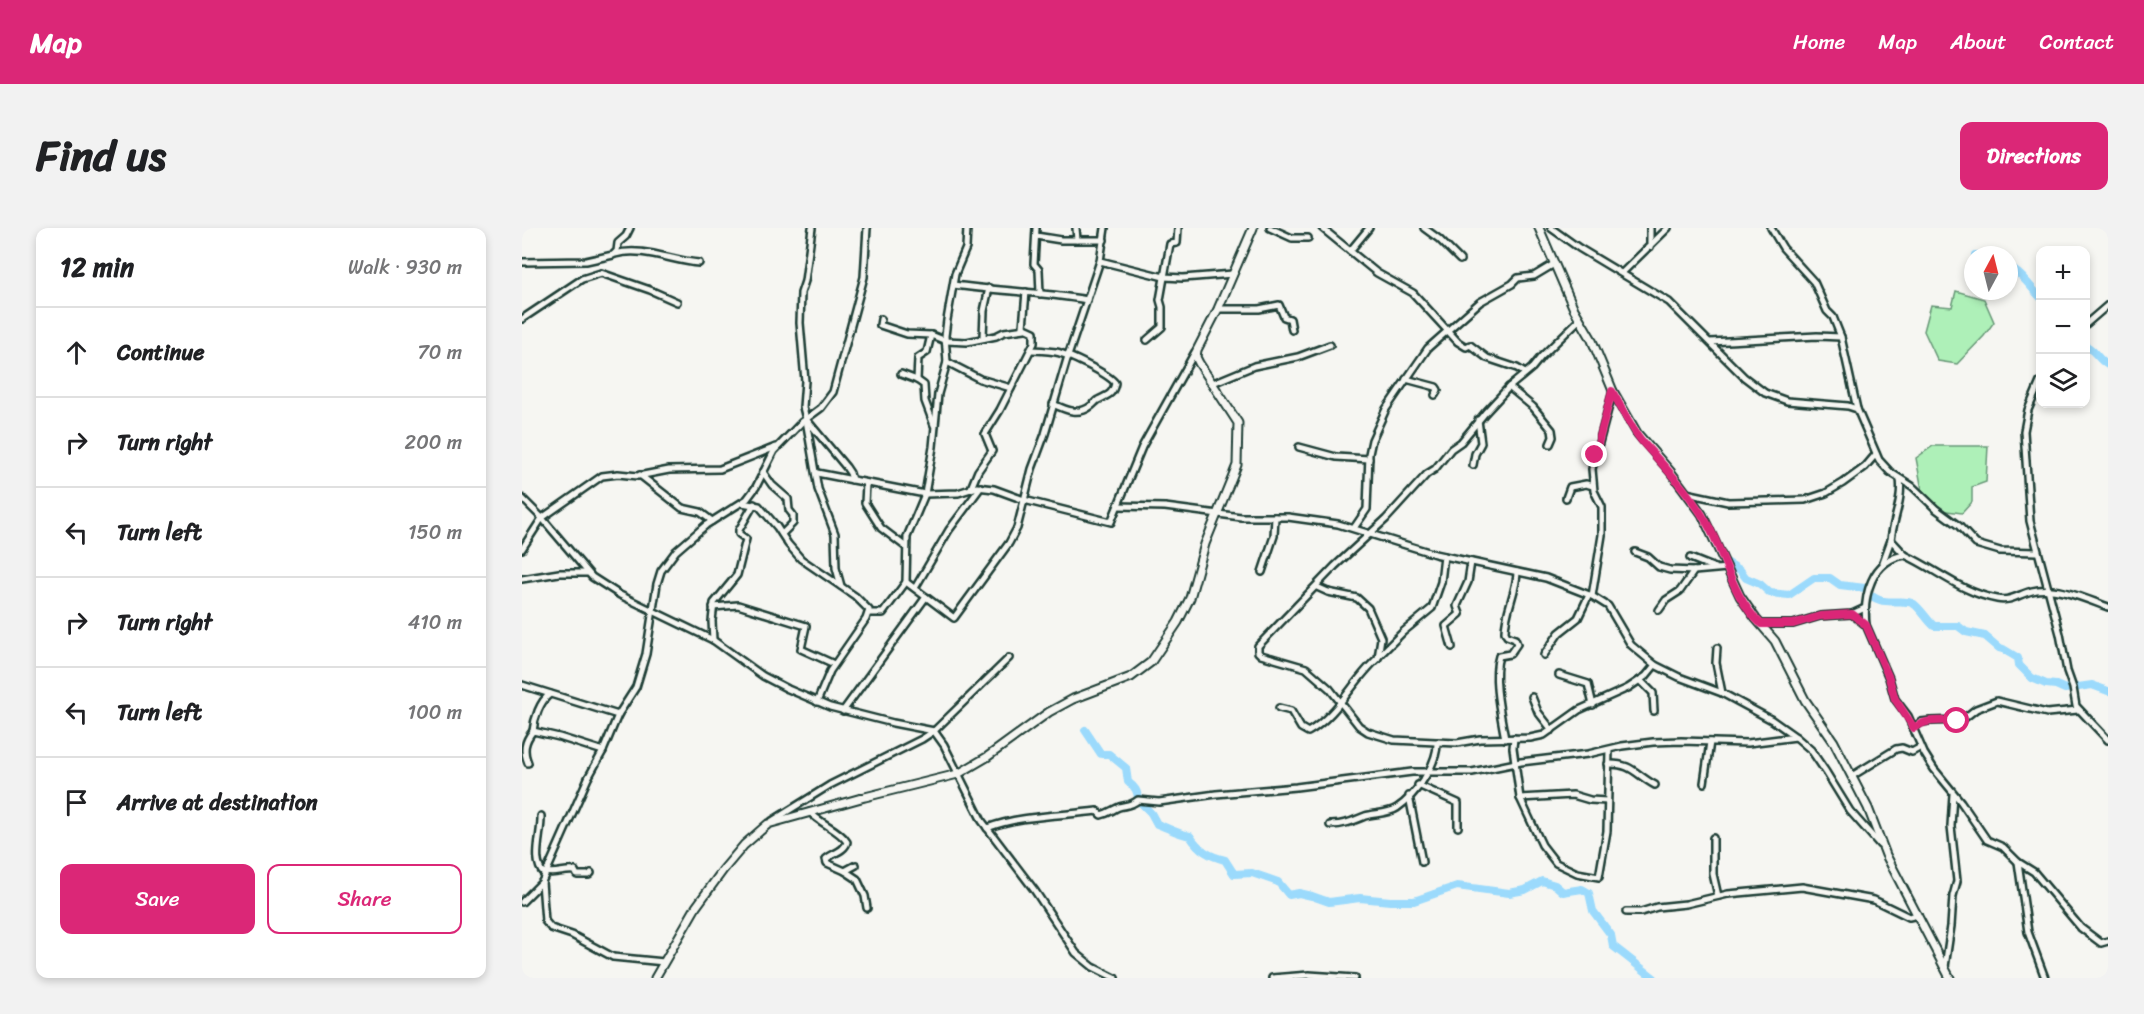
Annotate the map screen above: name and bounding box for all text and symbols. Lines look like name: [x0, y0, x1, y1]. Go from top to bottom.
text: Map: [30, 18, 82, 67]
text: Home: [1793, 23, 1845, 61]
text: Map: [1878, 23, 1917, 61]
text: About: [1950, 23, 2007, 61]
text: Contact: [2040, 23, 2114, 61]
text: Find us: [36, 119, 166, 193]
button: Directions: [1960, 122, 2108, 190]
text: 12 min: [60, 244, 134, 290]
north arrow: [1964, 246, 2018, 300]
map controls: [2036, 246, 2090, 408]
button: +: [2036, 246, 2090, 300]
text: Walk · 930 m: [348, 250, 462, 285]
button: −: [2036, 300, 2090, 354]
text: Continue: [117, 333, 205, 372]
text: 70 m: [417, 335, 462, 370]
icon: ahead: [60, 336, 93, 369]
button: layers: [2036, 354, 2090, 408]
text: Turn right: [117, 423, 212, 462]
text: 200 m: [405, 425, 462, 460]
icon: right: [60, 426, 93, 459]
route end: [1581, 441, 1607, 467]
text: Turn left: [117, 513, 202, 552]
text: 150 m: [408, 515, 462, 550]
icon: left: [60, 516, 93, 549]
text: Turn right: [117, 603, 212, 642]
text: 410 m: [408, 605, 462, 640]
icon: right: [60, 606, 93, 639]
text: Turn left: [117, 693, 202, 732]
text: 100 m: [408, 695, 462, 730]
icon: left: [60, 696, 93, 729]
route start: [1943, 707, 1969, 733]
text: Arrive at destination: [117, 783, 318, 822]
icon: arrive: [60, 786, 93, 819]
button: Save: [60, 864, 255, 934]
button: Share: [267, 864, 462, 934]

